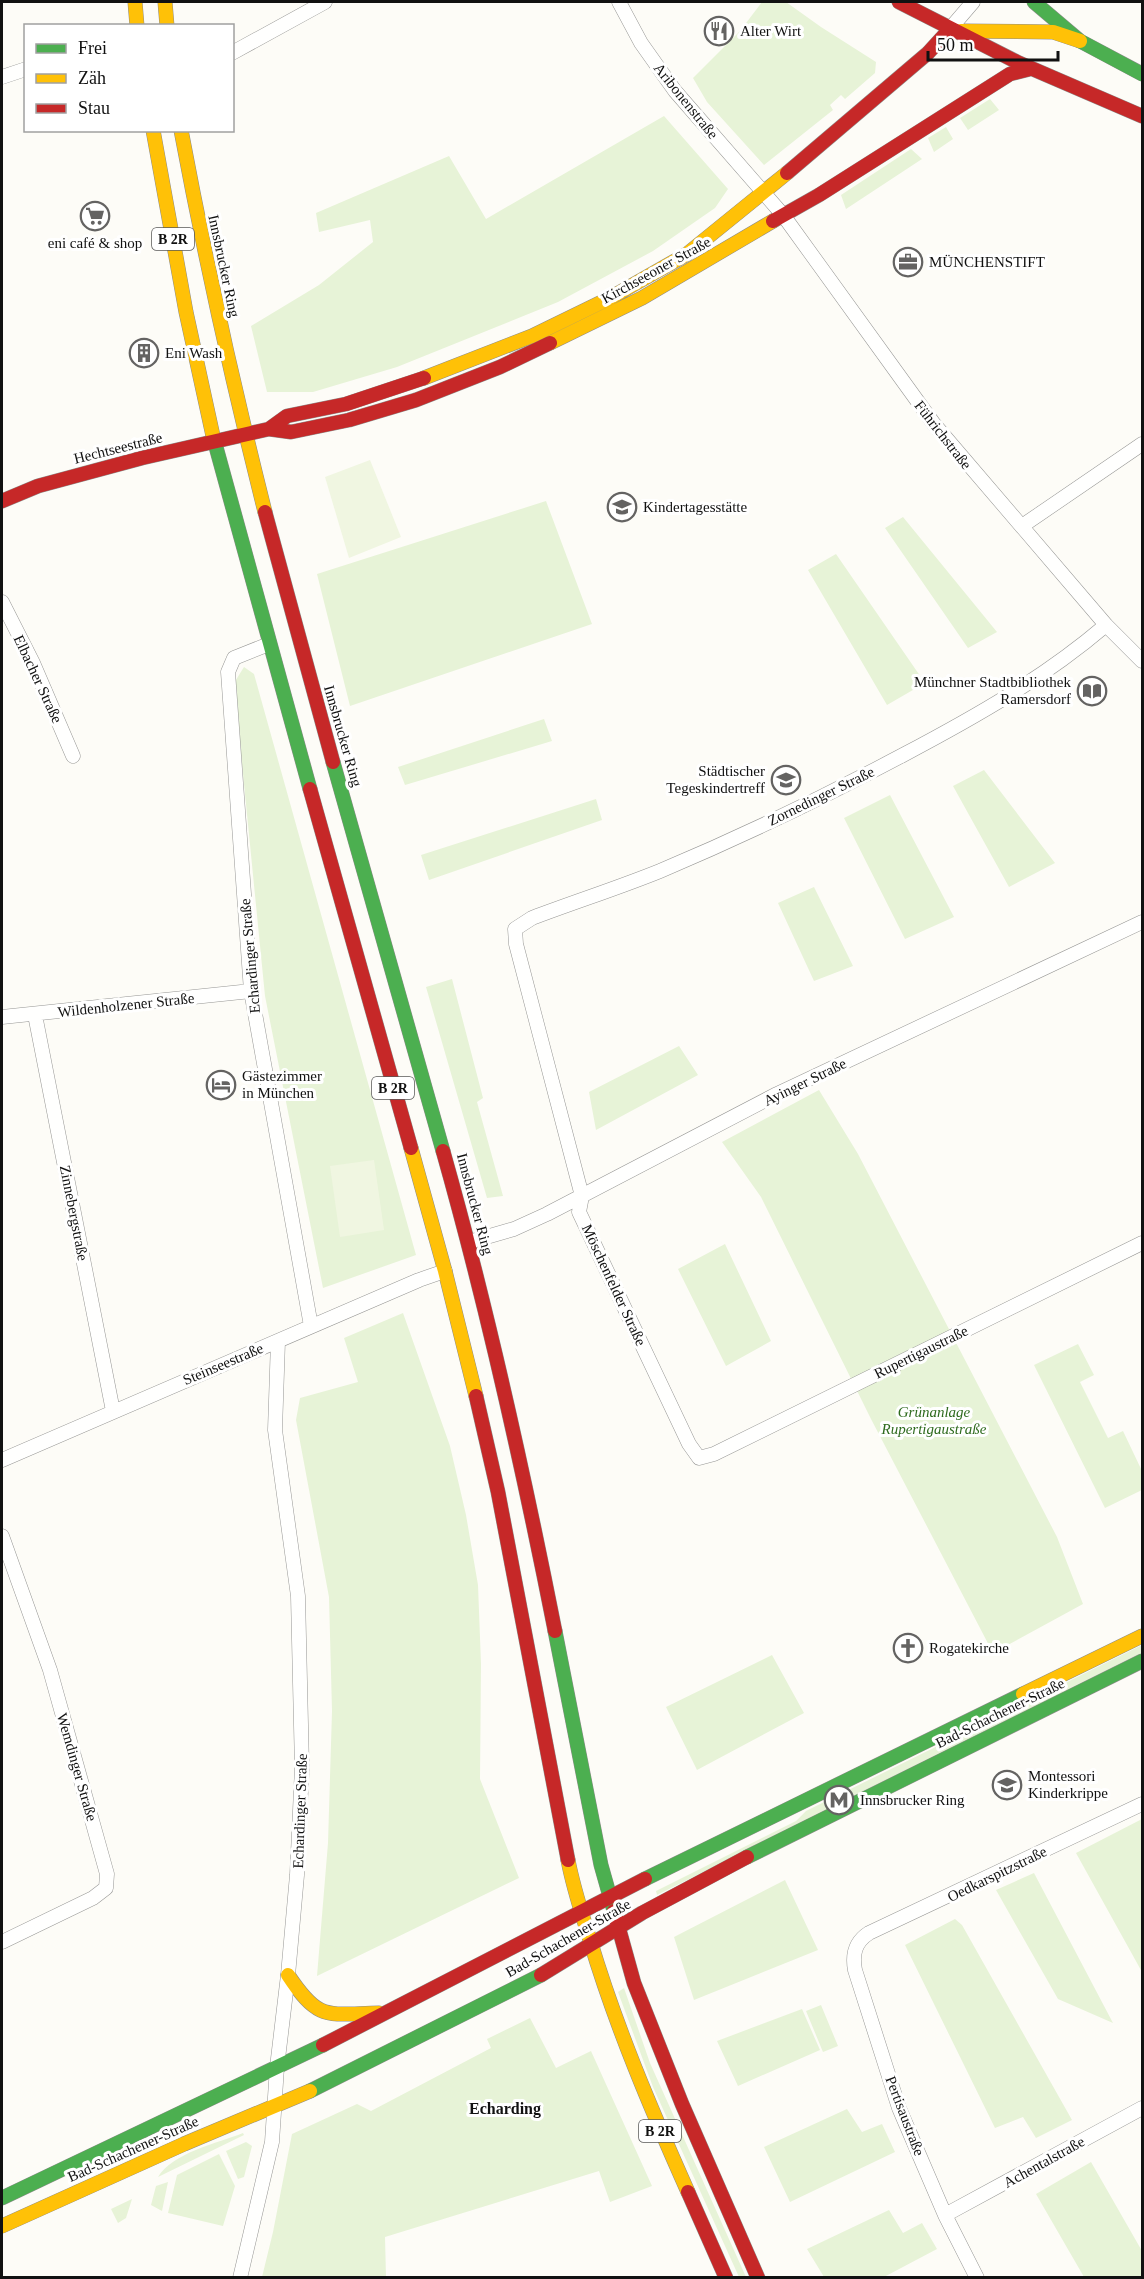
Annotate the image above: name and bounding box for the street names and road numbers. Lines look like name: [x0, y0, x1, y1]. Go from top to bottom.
street label: Aribonenstraße: [651, 60, 722, 142]
street label: Innsbrucker Ring: [205, 213, 243, 319]
road number: B 2R: [152, 228, 194, 250]
street label: Kirchseeoner Straße: [599, 233, 714, 307]
street label: Führichstraße: [911, 398, 975, 473]
street label: Hechtseestraße: [72, 429, 164, 467]
street label: Elbacher Straße: [11, 632, 66, 726]
street label: Innsbrucker Ring: [321, 684, 365, 789]
street label: Zornedinger Straße: [765, 763, 877, 829]
street label: Echardinger Straße: [237, 898, 263, 1014]
street label: Wildenholzener Straße: [57, 990, 195, 1020]
street label: Ayinger Straße: [761, 1055, 849, 1109]
road number: B 2R: [372, 1077, 414, 1099]
street label: Innsbrucker Ring: [454, 1151, 496, 1257]
street label: Zinnebergstraße: [57, 1164, 91, 1263]
street label: Möschenfelder Straße: [579, 1222, 649, 1349]
street label: Rupertigaustraße: [871, 1322, 971, 1382]
street label: Steinseestraße: [180, 1340, 266, 1388]
street label: Bad-Schachener-Straße: [933, 1675, 1067, 1751]
street label: Wemdinger Straße: [54, 1711, 100, 1823]
street label: Echardinger Straße: [290, 1753, 310, 1869]
street label: Oedkarspitzstraße: [945, 1843, 1049, 1905]
street label: Bad-Schachener-Straße: [503, 1896, 633, 1980]
street label: Pertisaustraße: [882, 2074, 928, 2158]
street label: Bad-Schachener-Straße: [65, 2113, 201, 2185]
road number: B 2R: [639, 2120, 681, 2142]
street label: Achentalstraße: [1001, 2133, 1088, 2191]

